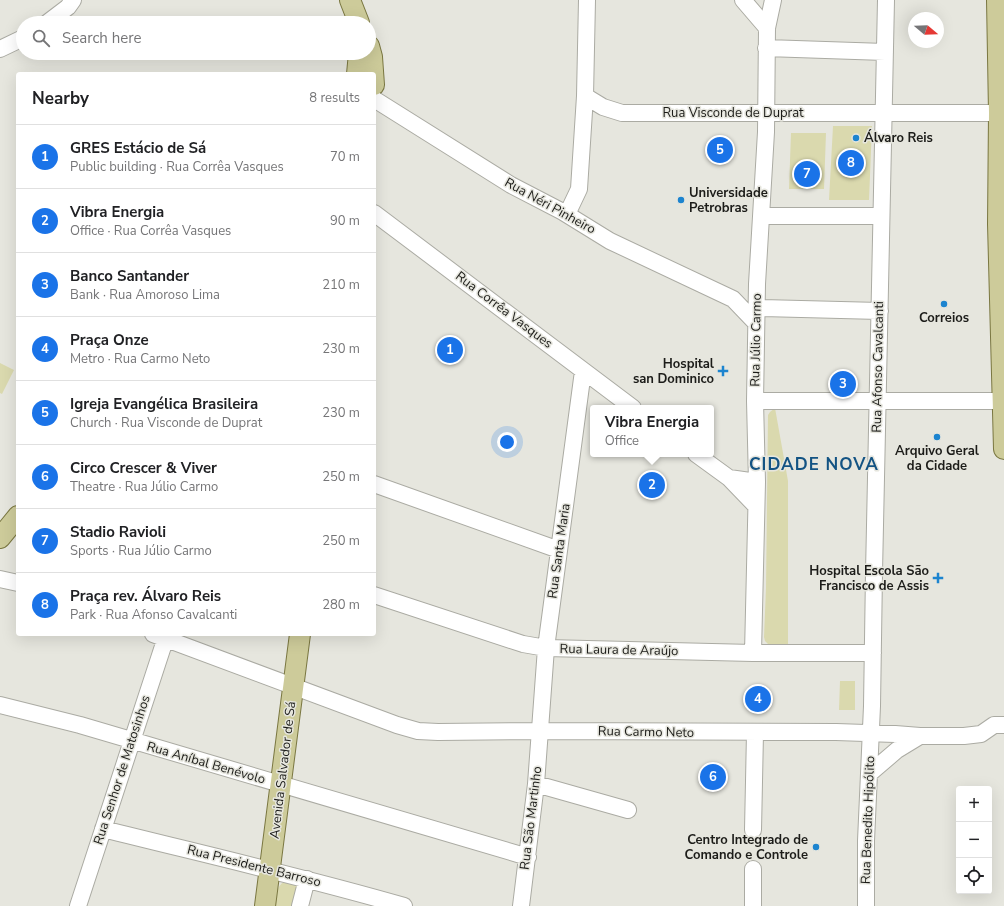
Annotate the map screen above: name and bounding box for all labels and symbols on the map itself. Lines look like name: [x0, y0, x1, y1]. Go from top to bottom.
north arrow: [908, 12, 944, 48]
street label: Rua Visconde de Duprat: [662, 104, 804, 122]
place label: Álvaro Reis: [864, 129, 933, 147]
marker: Álvaro Reis: [851, 133, 861, 143]
pin: 5: [707, 135, 733, 165]
pin: 8: [838, 148, 864, 178]
pin: 7: [794, 159, 820, 189]
street label: Rua Néri Pinheiro: [501, 174, 599, 238]
place label: Universidade Petrobras: [689, 184, 768, 217]
marker: Universidade Petrobras: [676, 195, 686, 205]
street label: Rua Corrêa Vasques: [452, 267, 556, 353]
street label: Rua Júlio Carmo: [746, 293, 766, 387]
marker: Correios: [939, 299, 949, 309]
street label: Rua Afonso Cavalcanti: [868, 301, 888, 433]
place label: Correios: [919, 309, 969, 327]
pin: 1: [437, 335, 463, 365]
place label: Hospital san Dominico: [633, 355, 715, 388]
marker: Hospital san Dominico: [717, 365, 729, 377]
pin: 3: [830, 369, 856, 399]
your location: [497, 432, 517, 452]
marker: Arquivo Geral da Cidade: [932, 432, 942, 442]
place label: Arquivo Geral da Cidade: [895, 442, 980, 475]
district label: CIDADE NOVA: [749, 453, 879, 476]
pin: 2: [639, 470, 665, 500]
street label: Rua Santa Maria: [543, 502, 575, 600]
place label: Hospital Escola São Francisco de Assis: [809, 562, 929, 595]
marker: Hospital Escola São Francisco de Assis: [932, 572, 944, 584]
street label: Rua Laura de Araújo: [560, 640, 678, 660]
pin: 4: [745, 684, 771, 714]
street label: Rua Senhor de Matosinhos: [89, 693, 155, 847]
street label: Avenida Salvador de Sá: [266, 700, 300, 840]
street label: Rua Carmo Neto: [598, 722, 694, 742]
street label: Rua Aníbal Benévolo: [145, 737, 267, 789]
street label: Rua Benedito Hipólito: [857, 756, 879, 884]
pin: 6: [700, 762, 726, 792]
street label: Rua São Martinho: [516, 765, 546, 871]
place label: Centro Integrado de Comando e Controle: [685, 831, 808, 864]
street label: Rua Presidente Barroso: [185, 841, 323, 891]
marker: Centro Integrado de Comando e Controle: [811, 842, 821, 852]

